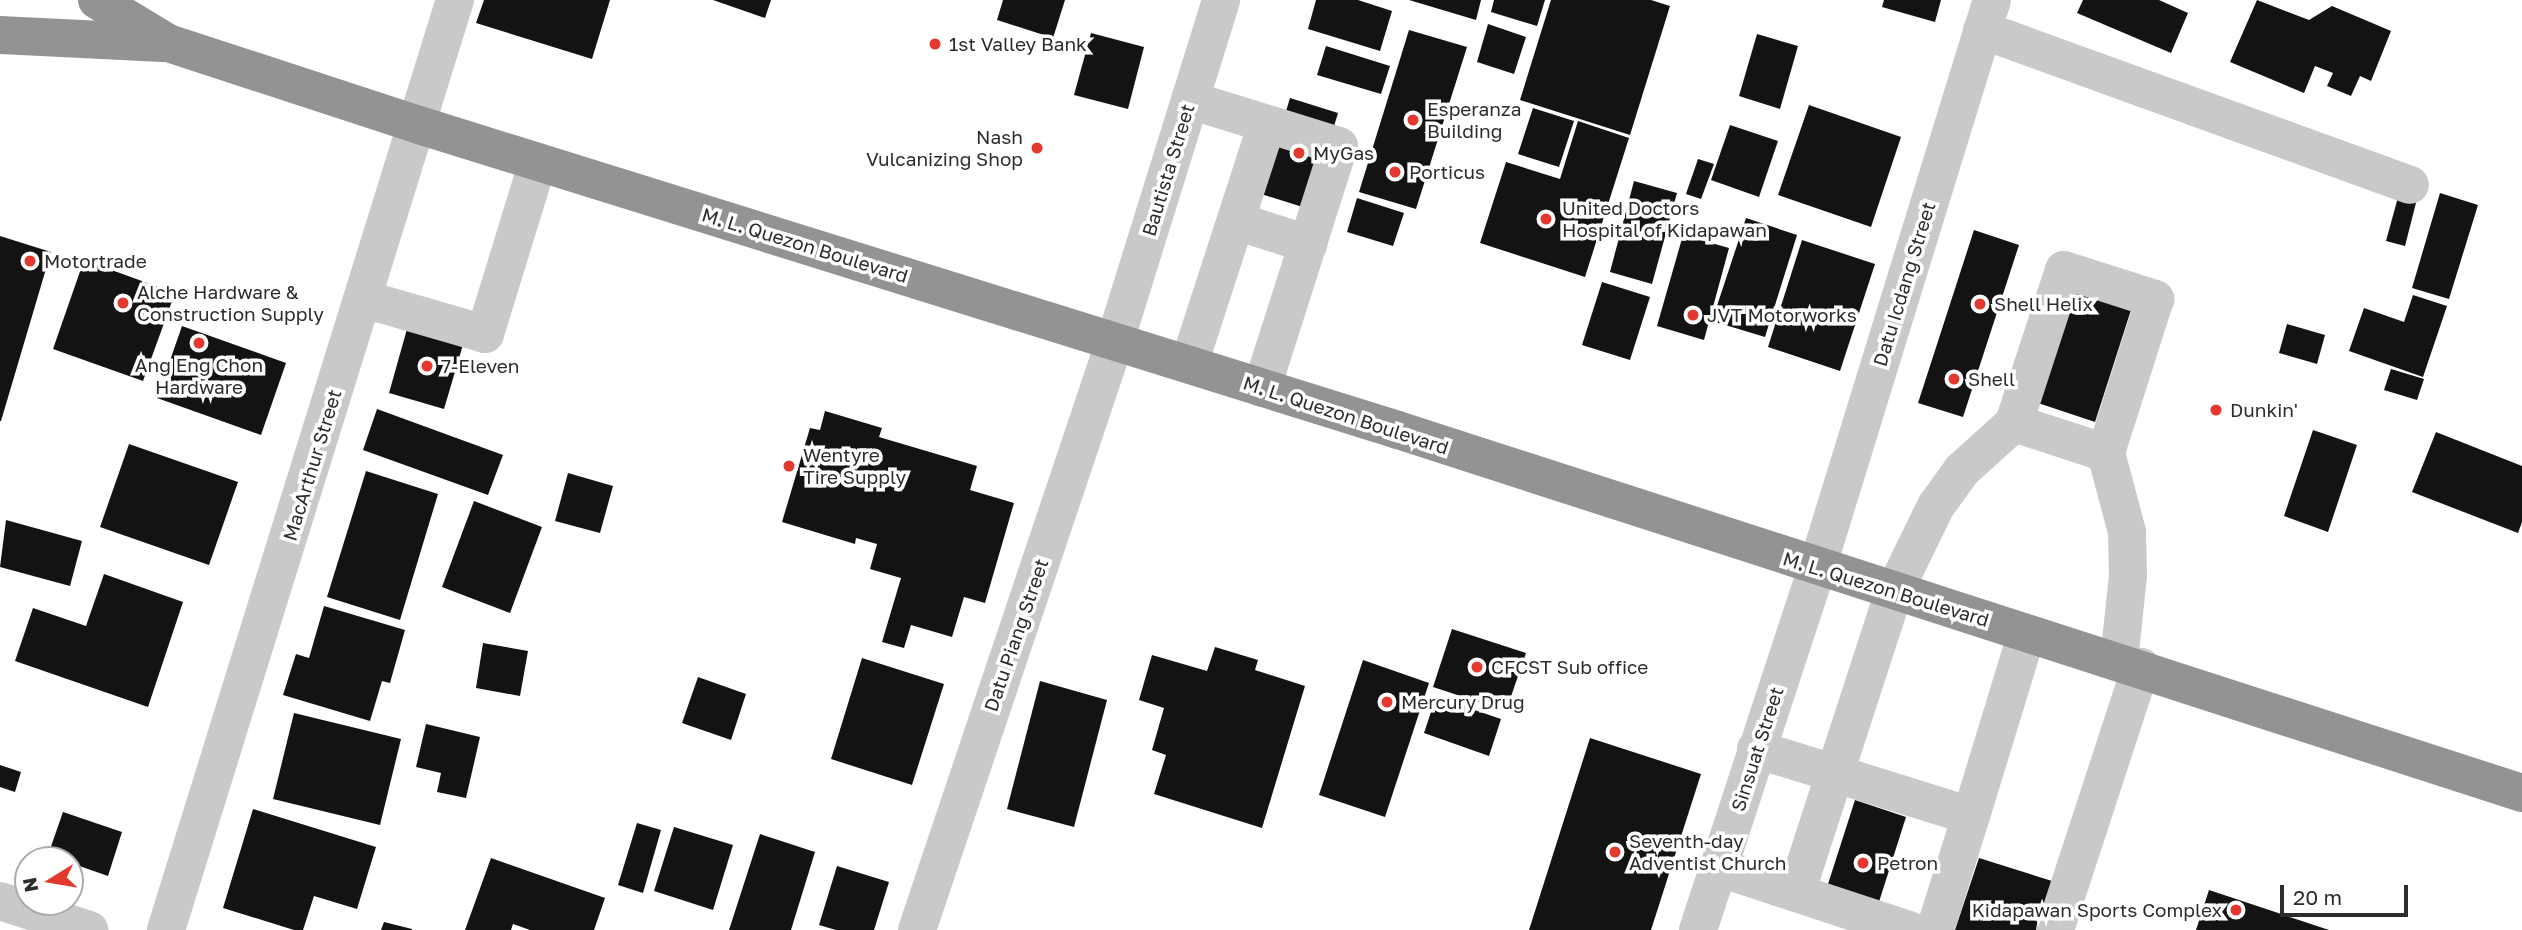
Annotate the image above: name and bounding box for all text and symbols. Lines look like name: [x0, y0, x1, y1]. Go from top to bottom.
place label: 1st Valley Bank: [949, 33, 1087, 55]
marker: 1st Valley Bank: [927, 36, 943, 52]
place label: Esperanza Building: [1427, 98, 1521, 142]
street label: Bautista Street: [1137, 101, 1199, 239]
marker: Esperanza Building: [1405, 112, 1421, 128]
place label: Nash Vulcanizing Shop: [866, 126, 1023, 170]
marker: Nash Vulcanizing Shop: [1029, 140, 1045, 156]
place label: MyGas: [1313, 142, 1374, 164]
marker: MyGas: [1291, 145, 1307, 161]
place label: Porticus: [1409, 161, 1485, 183]
marker: Porticus: [1387, 164, 1403, 180]
place label: United Doctors Hospital of Kidapawan: [1562, 197, 1767, 241]
street label: Datu Icdang Street: [1868, 199, 1940, 369]
street label: M. L. Quezon Boulevard: [699, 203, 911, 287]
marker: United Doctors Hospital of Kidapawan: [1536, 209, 1556, 229]
place label: Motortrade: [44, 250, 147, 272]
marker: Motortrade: [22, 253, 38, 269]
place label: Alche Hardware & Construction Supply: [137, 281, 324, 325]
place label: Shell Helix: [1994, 293, 2093, 315]
marker: Alche Hardware & Construction Supply: [115, 295, 131, 311]
marker: Shell Helix: [1972, 296, 1988, 312]
place label: JVT Motorworks: [1707, 304, 1857, 326]
marker: JVT Motorworks: [1685, 307, 1701, 323]
marker: Ang Eng Chon Hardware: [191, 335, 207, 351]
place label: Ang Eng Chon Hardware: [135, 354, 263, 398]
place label: 7-Eleven: [441, 355, 519, 377]
marker: 7-Eleven: [419, 358, 435, 374]
place label: Shell: [1968, 368, 2015, 390]
street label: M. L. Quezon Boulevard: [1241, 371, 1451, 459]
marker: Shell: [1946, 371, 1962, 387]
street label: MacArthur Street: [278, 387, 346, 543]
place label: Dunkin': [2230, 399, 2298, 421]
marker: Dunkin': [2208, 402, 2224, 418]
place label: Wentyre Tire Supply: [803, 444, 906, 488]
marker: Wentyre Tire Supply: [781, 458, 797, 474]
street label: M. L. Quezon Boulevard: [1780, 547, 1992, 631]
street label: Datu Piang Street: [979, 555, 1053, 715]
place label: CFCST Sub office: [1491, 656, 1648, 678]
marker: CFCST Sub office: [1469, 659, 1485, 675]
street label: Sinsuat Street: [1726, 684, 1788, 814]
place label: Mercury Drug: [1401, 691, 1525, 713]
marker: Mercury Drug: [1379, 694, 1395, 710]
place label: Seventh-day Adventist Church: [1629, 830, 1786, 874]
marker: Seventh-day Adventist Church: [1607, 844, 1623, 860]
north arrow: [14, 846, 84, 916]
place label: Petron: [1877, 852, 1938, 874]
marker: Petron: [1855, 855, 1871, 871]
scale bar: [2284, 870, 2412, 914]
text: N: [17, 875, 43, 894]
text: 20 m: [2293, 884, 2342, 910]
place label: Kidapawan Sports Complex: [1972, 899, 2222, 921]
marker: Kidapawan Sports Complex: [2228, 902, 2244, 918]

